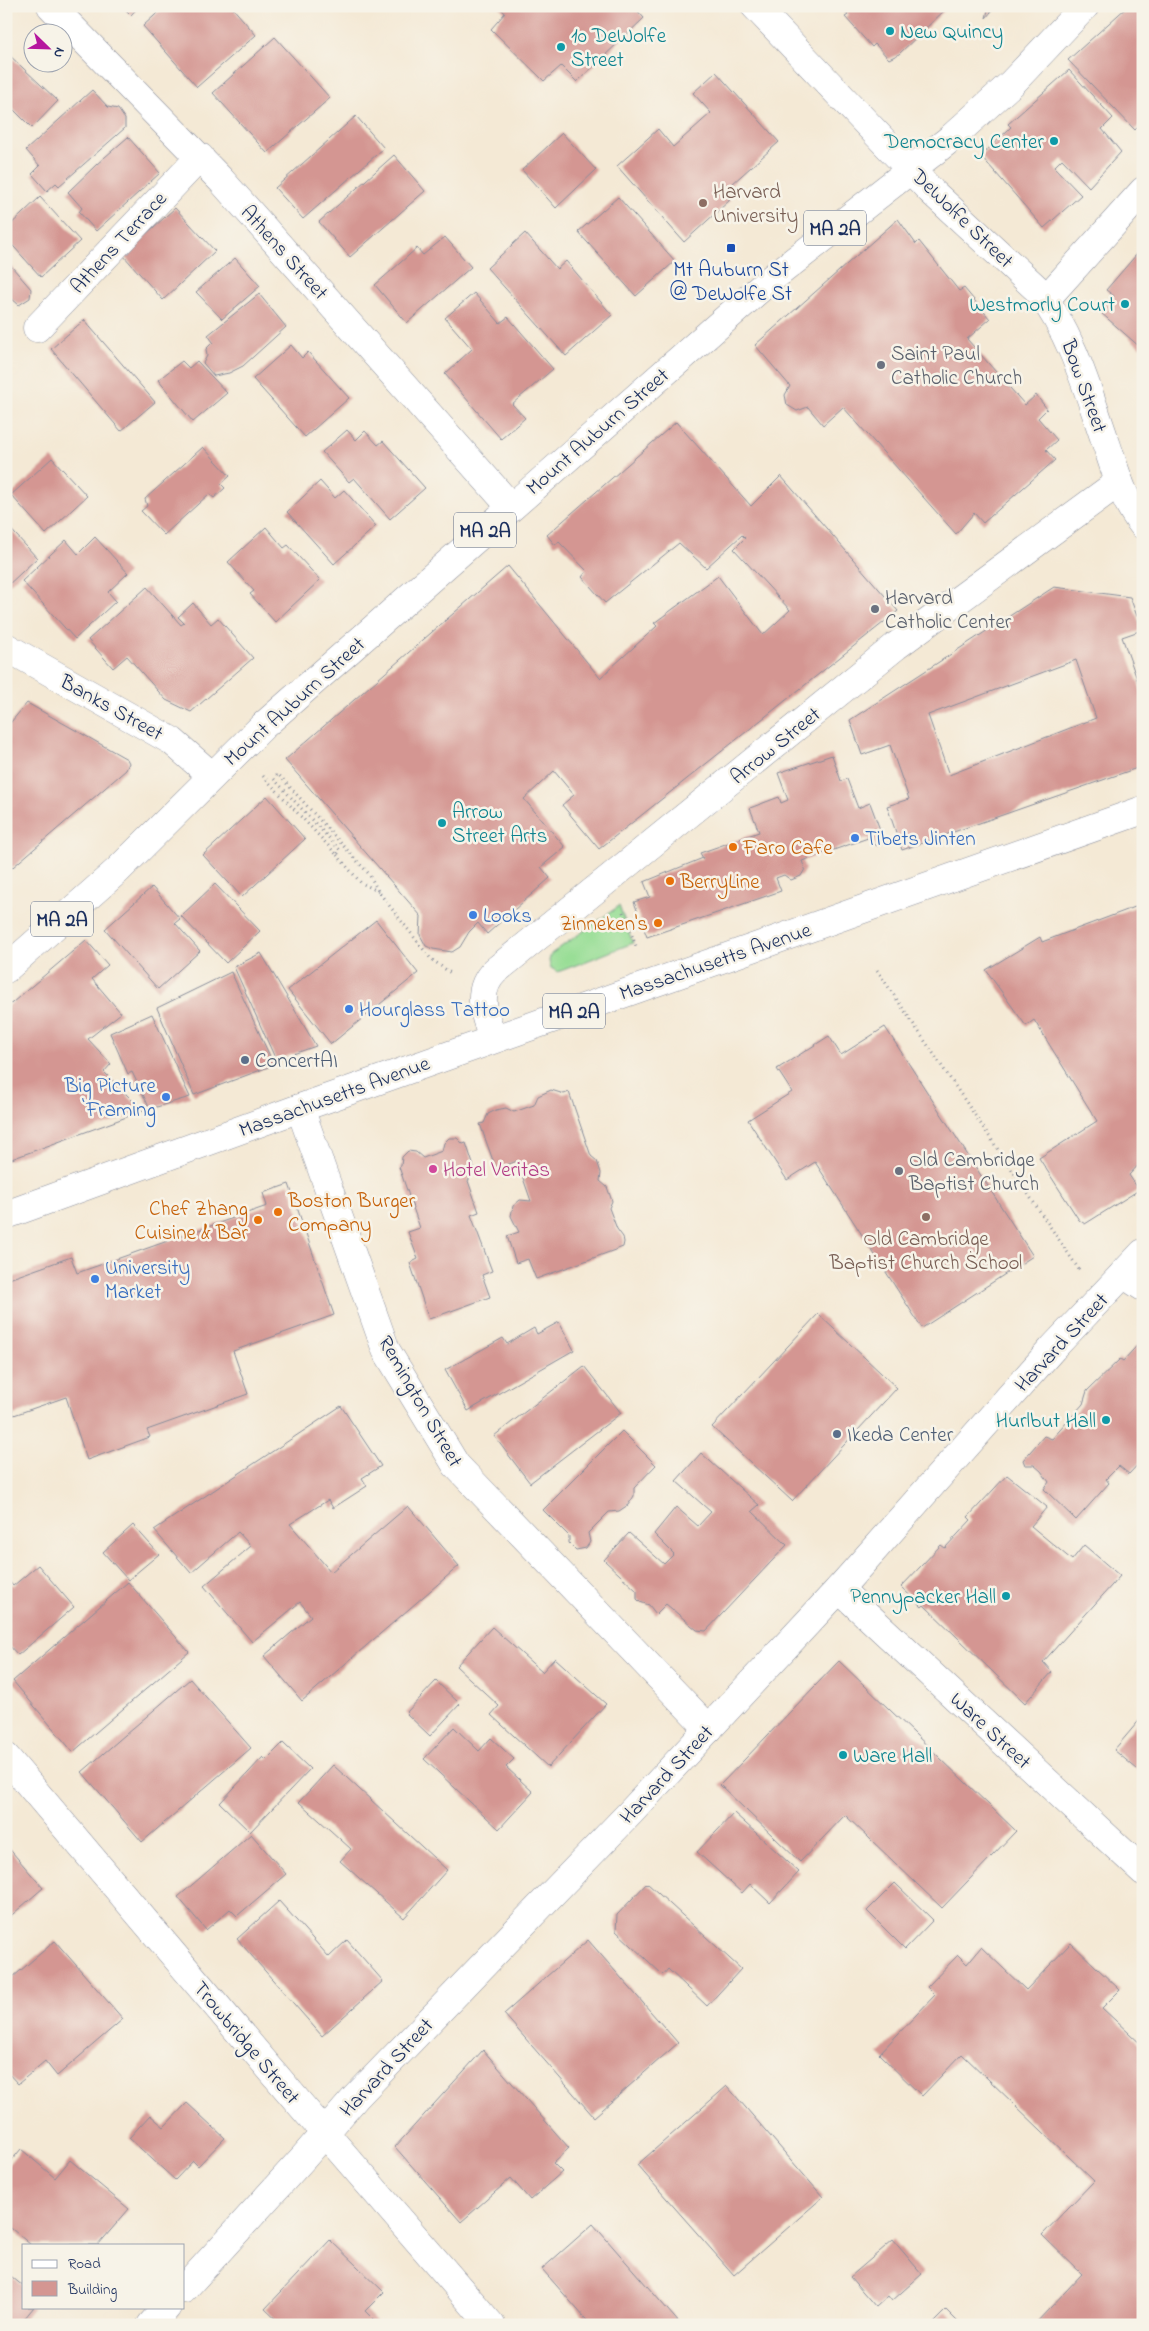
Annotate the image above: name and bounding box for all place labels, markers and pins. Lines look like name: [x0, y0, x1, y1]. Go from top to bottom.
place label: New Quincy: [900, 18, 1003, 50]
place label: 10 DeWolfe Street: [571, 22, 667, 76]
marker: New Quincy: [884, 25, 896, 37]
marker: 10 DeWolfe Street: [555, 41, 567, 53]
place label: Democracy Center: [883, 128, 1044, 160]
marker: Democracy Center: [1048, 135, 1060, 147]
place label: Harvard University: [713, 178, 798, 234]
marker: Harvard University: [697, 197, 709, 209]
marker: Mt Auburn St @ DeWolfe St: [725, 242, 737, 254]
place label: Mt Auburn St @ DeWolfe St: [670, 256, 792, 310]
place label: Westmorly Court: [969, 291, 1115, 323]
marker: Westmorly Court: [1119, 298, 1131, 310]
place label: Saint Paul Catholic Church: [891, 340, 1022, 394]
marker: Saint Paul Catholic Church: [875, 359, 887, 371]
place label: Harvard Catholic Center: [885, 584, 1012, 638]
marker: Harvard Catholic Center: [869, 603, 881, 615]
place label: Arrow Street Arts: [452, 798, 547, 852]
marker: Arrow Street Arts: [436, 817, 448, 829]
place label: Tibets Jinten: [865, 825, 976, 855]
marker: Tibets Jinten: [849, 832, 861, 844]
place label: Faro Cafe: [742, 834, 833, 864]
marker: Faro Cafe: [727, 841, 739, 853]
place label: BerryLine: [679, 868, 760, 900]
marker: BerryLine: [664, 875, 676, 887]
place label: Looks: [483, 902, 532, 932]
marker: Looks: [467, 909, 479, 921]
place label: Zinneken's: [560, 910, 648, 940]
marker: Zinneken's: [652, 917, 664, 929]
place label: Hourglass Tattoo: [359, 996, 510, 1028]
marker: Hourglass Tattoo: [343, 1003, 355, 1015]
place label: ConcertAI: [255, 1047, 338, 1077]
marker: ConcertAI: [239, 1054, 251, 1066]
place label: Big Picture Framing: [63, 1072, 157, 1128]
marker: Big Picture Framing: [160, 1091, 172, 1103]
place label: Old Cambridge Baptist Church: [908, 1146, 1039, 1200]
place label: Hotel Veritas: [443, 1156, 550, 1186]
marker: Hotel Veritas: [427, 1163, 439, 1175]
marker: Old Cambridge Baptist Church: [893, 1165, 905, 1177]
place label: Boston Burger Company: [287, 1187, 416, 1243]
place label: Chef Zhang Cuisine & Bar: [134, 1195, 248, 1249]
marker: Boston Burger Company: [272, 1206, 284, 1218]
marker: Old Cambridge Baptist Church School: [920, 1211, 932, 1223]
marker: Chef Zhang Cuisine & Bar: [252, 1214, 264, 1226]
place label: Old Cambridge Baptist Church School: [829, 1225, 1022, 1279]
place label: University Market: [105, 1254, 190, 1308]
marker: University Market: [89, 1273, 101, 1285]
place label: Hurlbut Hall: [996, 1407, 1096, 1437]
marker: Hurlbut Hall: [1100, 1414, 1112, 1426]
place label: Ikeda Center: [847, 1421, 954, 1451]
marker: Ikeda Center: [831, 1428, 843, 1440]
place label: Pennypacker Hall: [850, 1583, 996, 1615]
marker: Pennypacker Hall: [1000, 1590, 1012, 1602]
place label: Ware Hall: [853, 1742, 932, 1772]
marker: Ware Hall: [837, 1749, 849, 1761]

